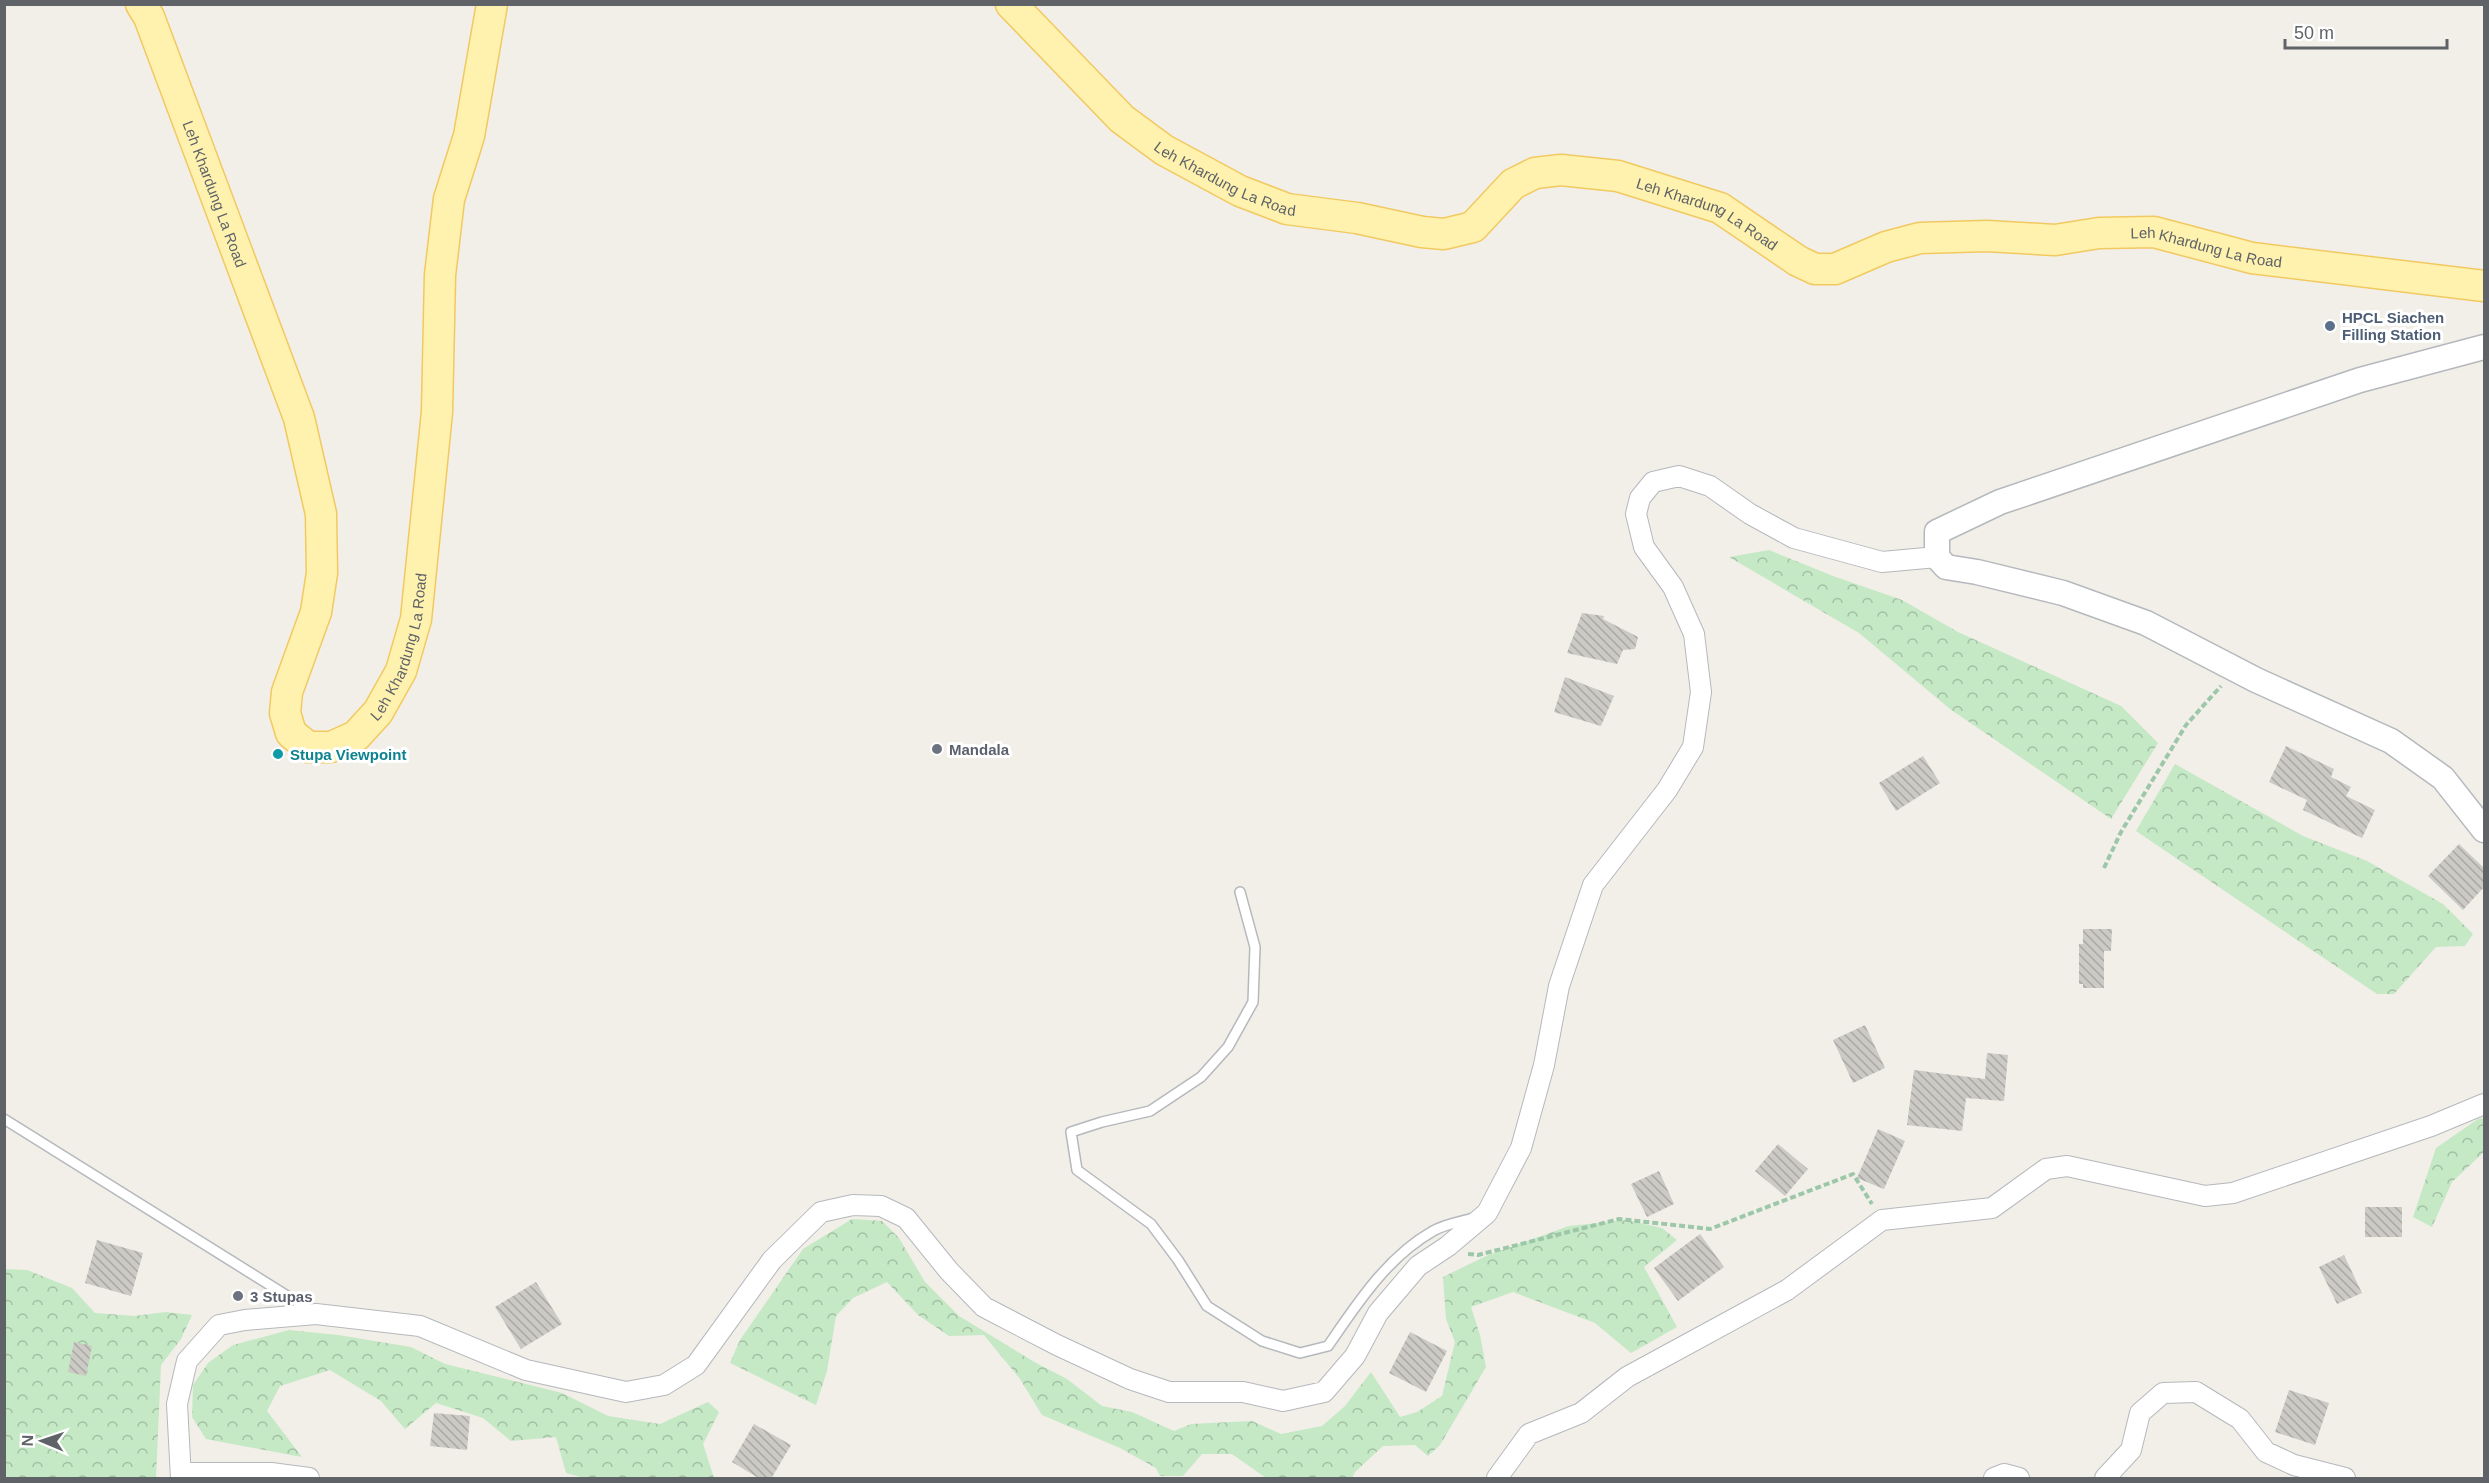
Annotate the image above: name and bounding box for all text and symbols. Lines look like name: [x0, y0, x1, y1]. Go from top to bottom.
scale bar: [2285, 12, 2447, 50]
text: 50 m: [2294, 23, 2334, 43]
street label: Leh Khardung La Road: [180, 118, 250, 269]
street label: Leh Khardung La Road: [1151, 137, 1297, 219]
street label: Leh Khardung La Road: [1634, 174, 1781, 253]
street label: Leh Khardung La Road: [2130, 223, 2283, 270]
place label: HPCL Siachen Filling Station: [2342, 309, 2444, 343]
marker: HPCL Siachen Filling Station: [2323, 319, 2337, 333]
street label: Leh Khardung La Road: [366, 572, 429, 724]
place label: Mandala: [949, 741, 1010, 758]
marker: Mandala: [930, 742, 944, 756]
place label: Stupa Viewpoint: [290, 746, 406, 763]
marker: Stupa Viewpoint: [271, 747, 285, 761]
place label: 3 Stupas: [250, 1288, 313, 1305]
marker: 3 Stupas: [231, 1289, 245, 1303]
north arrow: [12, 1411, 72, 1471]
text: N: [19, 1434, 36, 1447]

